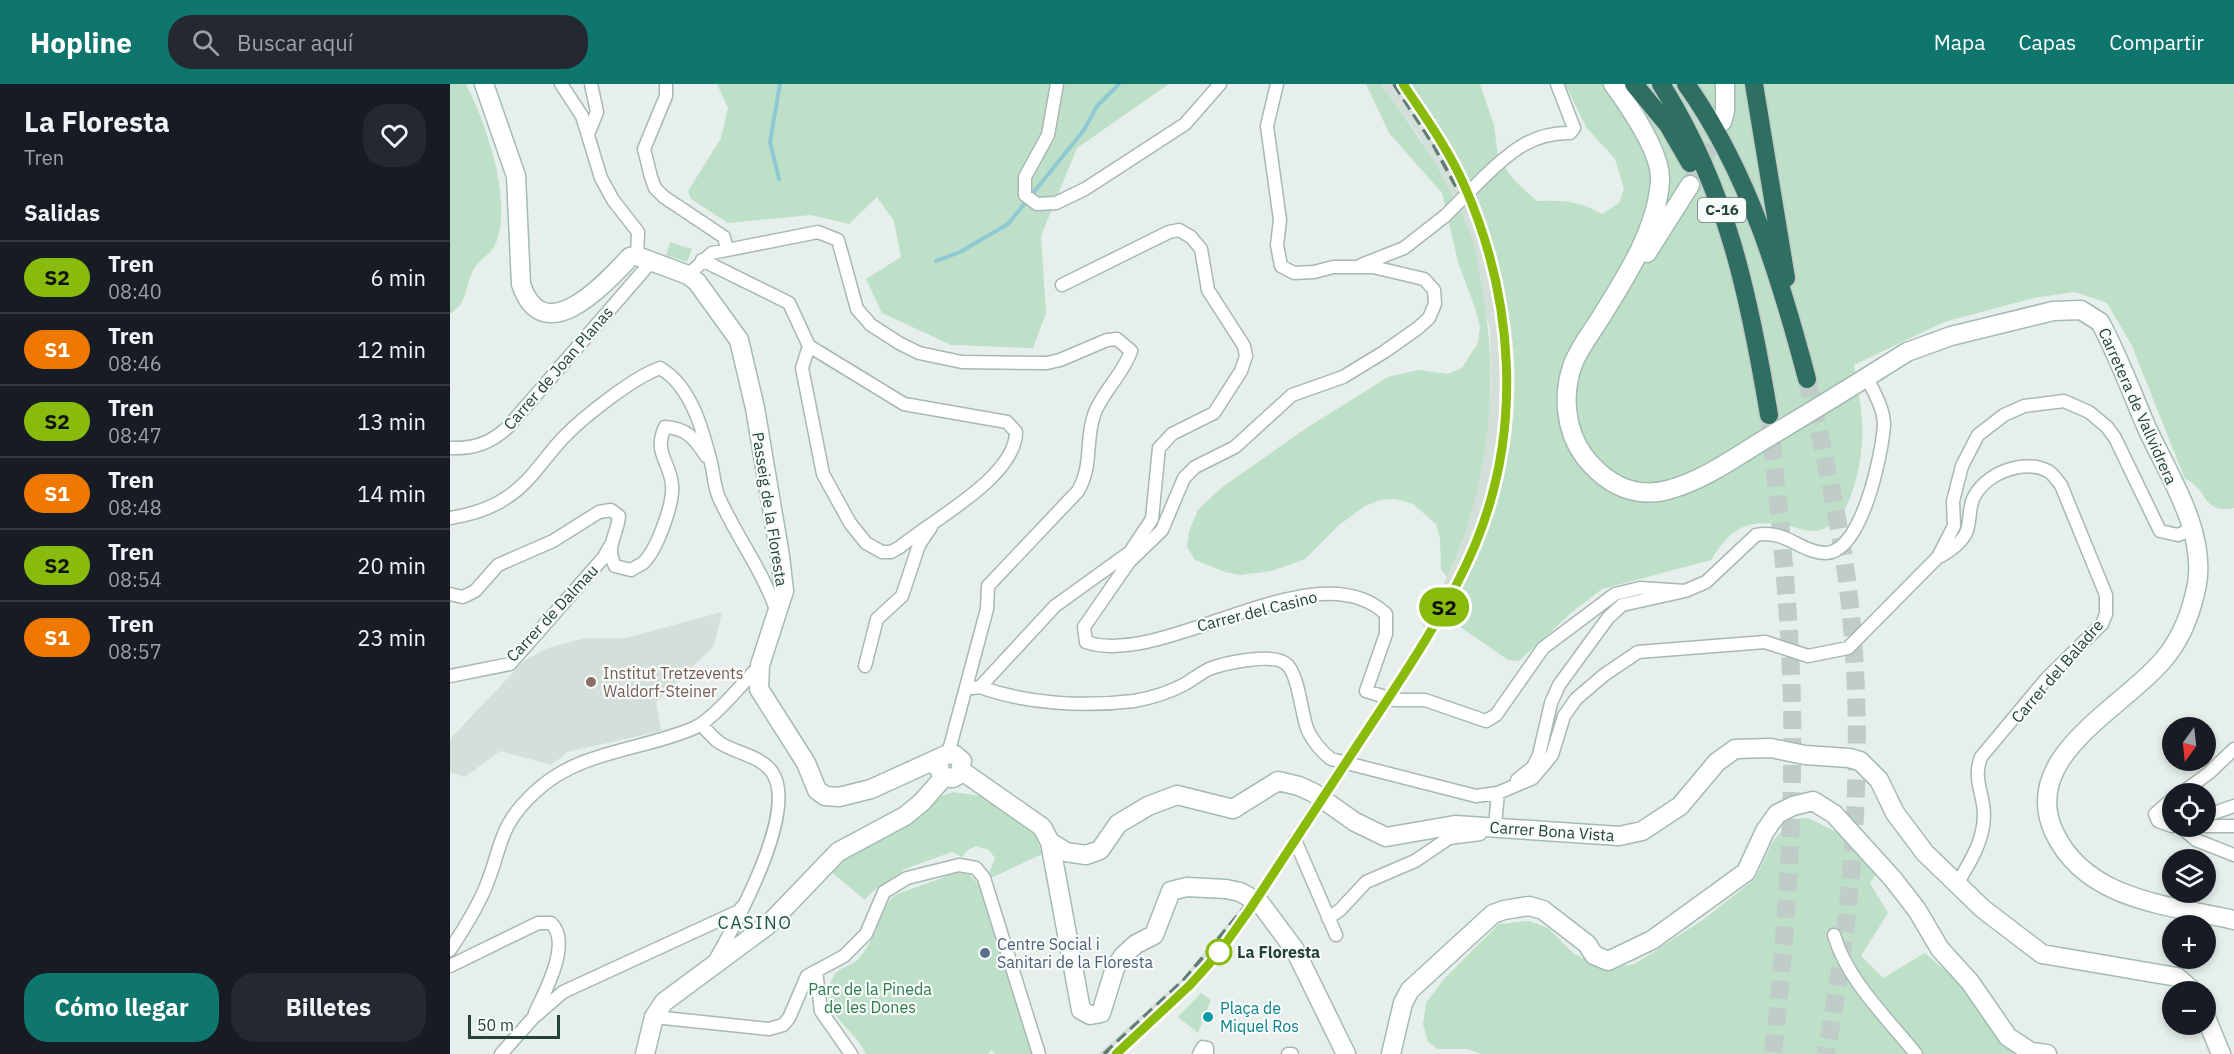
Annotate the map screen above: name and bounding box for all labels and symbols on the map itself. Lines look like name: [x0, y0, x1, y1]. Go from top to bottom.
road number: C-16: [1698, 198, 1746, 222]
street label: Carrer de Joan Planas: [499, 302, 617, 434]
street label: Carretera de Vallvidrera: [2094, 324, 2182, 488]
street label: Passeig de la Floresta: [748, 431, 792, 588]
street label: Carrer de Dalmau: [502, 560, 602, 666]
street label: Carrer del Casino: [1195, 586, 1319, 636]
line badge: S2: [1417, 588, 1471, 626]
street label: Carrer del Baladre: [2007, 615, 2107, 727]
place label: Institut Tretzevents Waldorf-Steiner: [603, 663, 743, 701]
marker: Institut Tretzevents Waldorf-Steiner: [584, 675, 598, 689]
north arrow: [2162, 717, 2216, 771]
street label: Carrer Bona Vista: [1489, 817, 1615, 845]
district label: CASINO: [718, 911, 792, 934]
place label: Centre Social i Sanitari de la Floresta: [997, 934, 1153, 972]
marker: La Floresta: [1206, 939, 1232, 965]
place label: La Floresta: [1237, 942, 1320, 962]
marker: Centre Social i Sanitari de la Floresta: [978, 946, 992, 960]
park label: Parc de la Pineda de les Dones: [808, 979, 932, 1017]
place label: Plaça de Miquel Ros: [1220, 998, 1299, 1036]
marker: Plaça de Miquel Ros: [1201, 1010, 1215, 1024]
scale bar: [468, 1012, 560, 1040]

